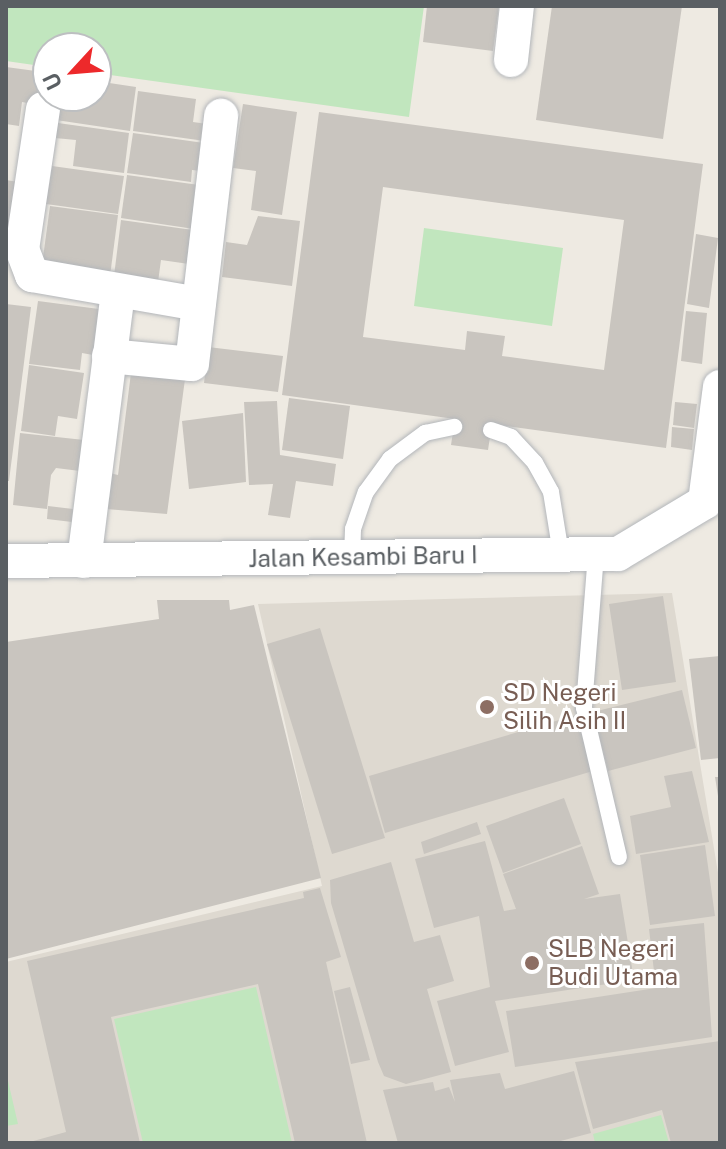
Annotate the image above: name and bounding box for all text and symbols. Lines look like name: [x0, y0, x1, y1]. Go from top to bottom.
north arrow: [32, 32, 112, 112]
text: U: [37, 69, 67, 95]
street label: Jalan Kesambi Baru I: [248, 541, 478, 573]
place label: SD Negeri Silih Asih II: [503, 679, 626, 735]
marker: SD Negeri Silih Asih II: [478, 698, 496, 716]
place label: SLB Negeri Budi Utama: [548, 935, 678, 991]
marker: SLB Negeri Budi Utama: [523, 954, 541, 972]

